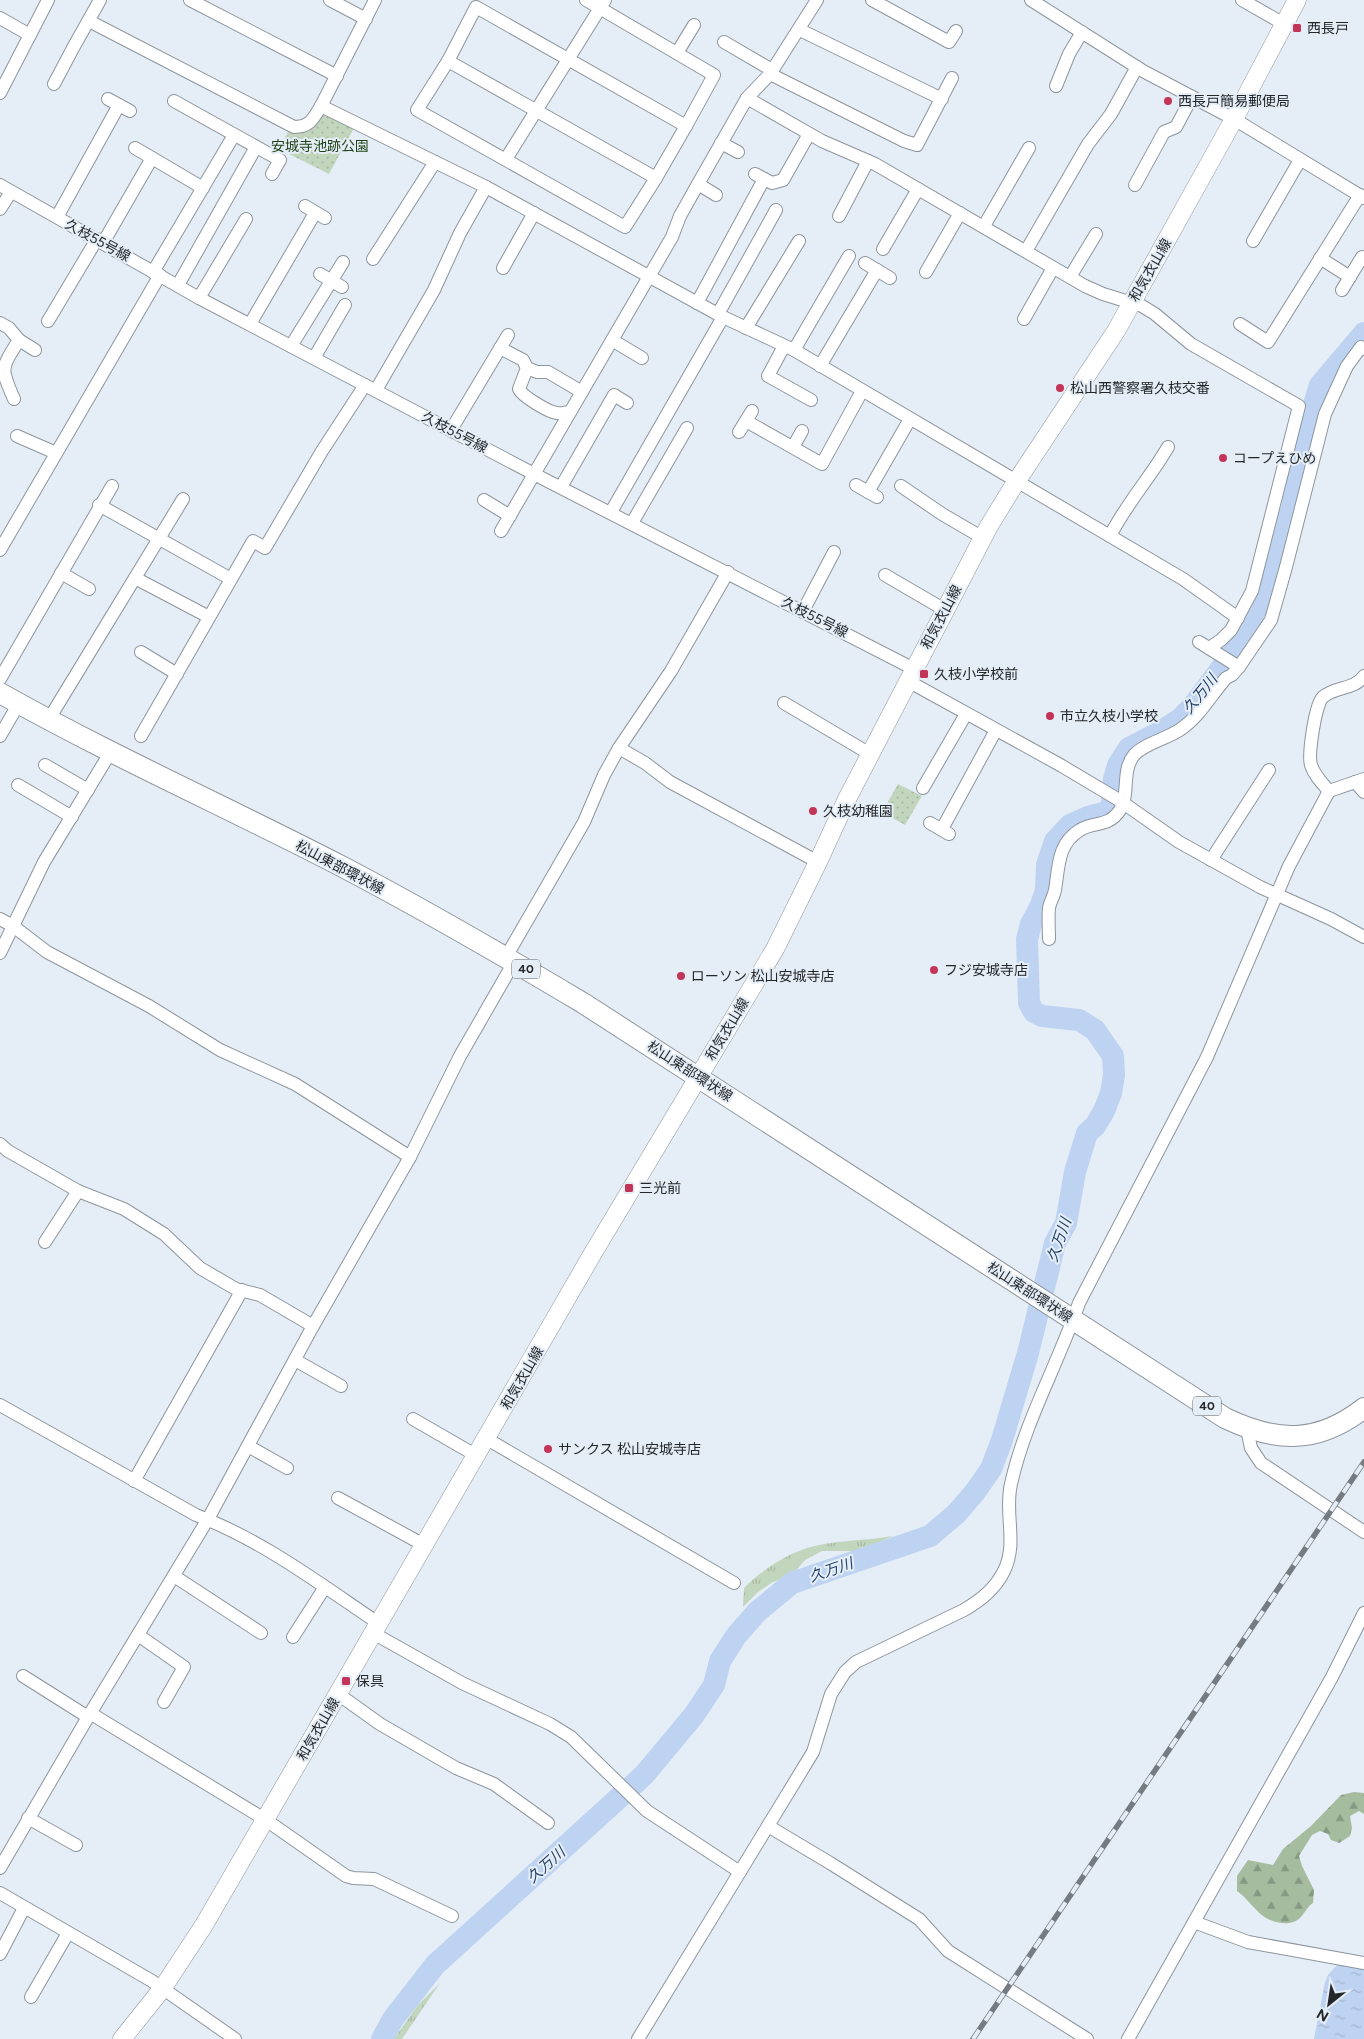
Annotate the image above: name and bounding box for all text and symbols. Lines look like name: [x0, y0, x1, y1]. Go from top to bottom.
place label: 西長戸: [1307, 20, 1349, 37]
marker: 西長戸: [1291, 22, 1303, 34]
place label: 西長戸簡易郵便局: [1178, 93, 1290, 110]
marker: 西長戸簡易郵便局: [1162, 95, 1174, 107]
park label: 安城寺池跡公園: [271, 138, 369, 155]
street label: 久枝55号線: [62, 216, 133, 265]
street label: 和気衣山線: [1126, 236, 1175, 305]
place label: 松山西警察署久枝交番: [1070, 380, 1210, 397]
marker: 松山西警察署久枝交番: [1054, 382, 1066, 394]
street label: 久枝55号線: [419, 408, 491, 457]
place label: コープえひめ: [1233, 450, 1316, 467]
marker: コープえひめ: [1217, 452, 1229, 464]
street label: 和気衣山線: [918, 582, 965, 652]
street label: 久枝55号線: [779, 594, 851, 641]
place label: 久枝小学校前: [934, 666, 1018, 683]
marker: 久枝小学校前: [918, 668, 930, 680]
water label: 久万川: [1179, 669, 1222, 717]
place label: 市立久枝小学校: [1060, 708, 1158, 725]
marker: 市立久枝小学校: [1044, 710, 1056, 722]
place label: 久枝幼稚園: [823, 803, 893, 820]
marker: 久枝幼稚園: [807, 805, 819, 817]
street label: 松山東部環状線: [293, 837, 387, 898]
road number: 40: [512, 960, 540, 979]
place label: フジ安城寺店: [944, 962, 1028, 979]
marker: フジ安城寺店: [928, 964, 940, 976]
place label: ローソン 松山安城寺店: [691, 968, 834, 985]
marker: ローソン 松山安城寺店: [675, 970, 687, 982]
street label: 和気衣山線: [702, 995, 753, 1064]
street label: 松山東部環状線: [644, 1038, 735, 1105]
place label: 三光前: [639, 1180, 681, 1197]
marker: 三光前: [623, 1182, 635, 1194]
water label: 久万川: [1043, 1214, 1075, 1264]
street label: 松山東部環状線: [984, 1259, 1075, 1326]
street label: 和気衣山線: [498, 1344, 547, 1413]
road number: 40: [1193, 1396, 1221, 1415]
place label: サンクス 松山安城寺店: [558, 1441, 701, 1458]
marker: サンクス 松山安城寺店: [542, 1443, 554, 1455]
water label: 久万川: [807, 1554, 857, 1586]
place label: 保具: [356, 1673, 384, 1690]
marker: 保具: [340, 1675, 352, 1687]
street label: 和気衣山線: [294, 1695, 343, 1764]
water label: 久万川: [523, 1842, 570, 1887]
north arrow: [1304, 1979, 1354, 2029]
text: N: [1314, 2005, 1332, 2025]

